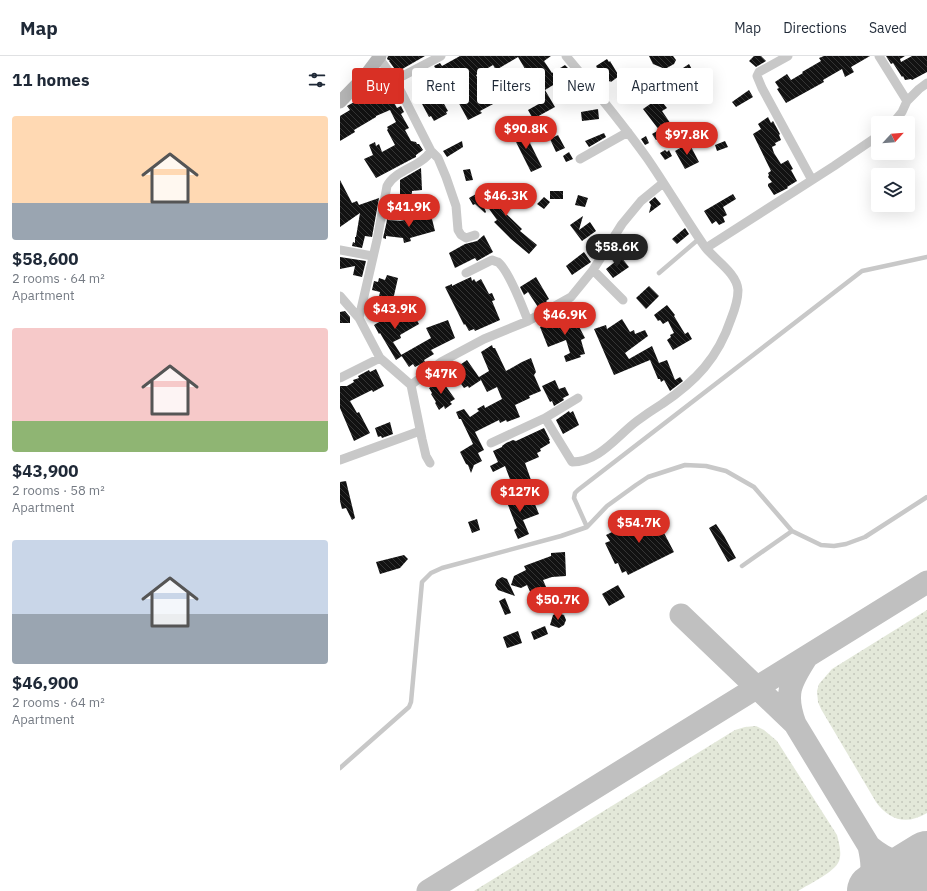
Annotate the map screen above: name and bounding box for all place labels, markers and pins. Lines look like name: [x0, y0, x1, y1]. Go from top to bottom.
pin: $90.8K: [493, 116, 559, 150]
pin: $97.8K: [654, 122, 720, 156]
pin: $46.3K: [473, 183, 539, 217]
pin: $41.9K: [376, 194, 442, 228]
pin: $58.6K: [584, 234, 650, 268]
pin: $43.9K: [362, 296, 428, 330]
pin: $46.9K: [532, 302, 598, 336]
pin: $47K: [417, 361, 465, 395]
pin: $127K: [492, 479, 548, 513]
pin: $54.7K: [606, 510, 672, 544]
pin: $50.7K: [525, 587, 591, 621]

